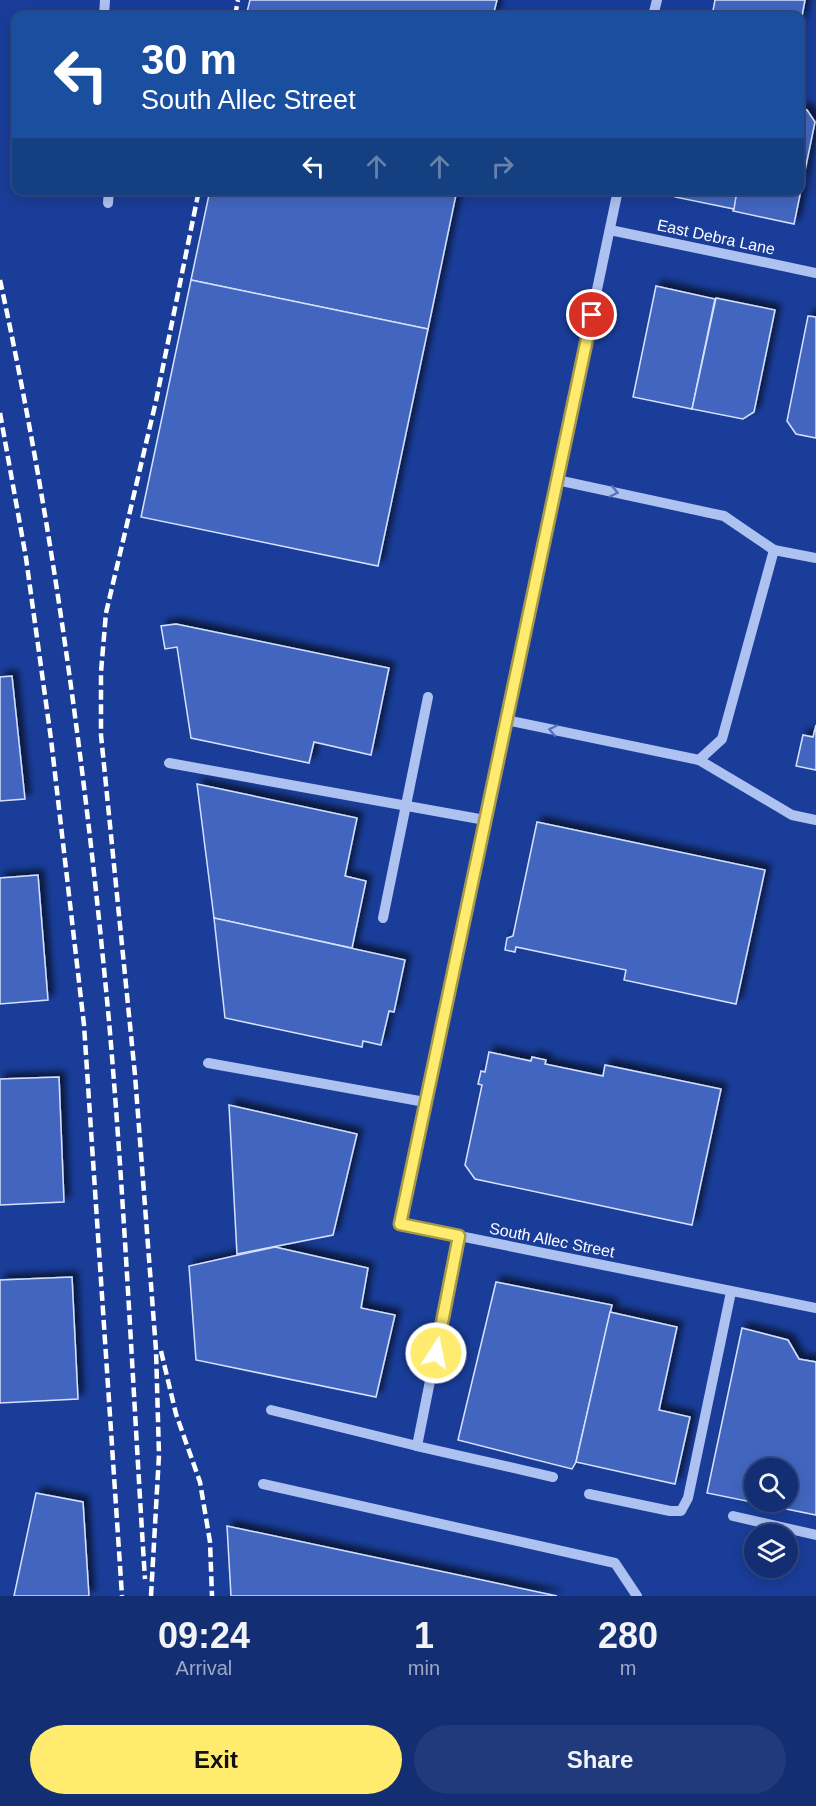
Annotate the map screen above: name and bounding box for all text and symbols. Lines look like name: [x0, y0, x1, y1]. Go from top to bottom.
icon: left: [42, 36, 120, 114]
text: 30 m: [141, 36, 237, 83]
text: South Allec Street: [141, 85, 356, 115]
icon: left: [297, 150, 330, 183]
icon: ahead: [360, 150, 393, 183]
icon: ahead: [423, 150, 456, 183]
icon: right: [486, 150, 519, 183]
street label: East Debra Lane: [656, 216, 777, 258]
pin: [566, 289, 617, 340]
icon: arrive: [575, 298, 608, 331]
one-way arrow: [609, 485, 619, 498]
one-way arrow: [548, 724, 558, 737]
street label: South Allec Street: [488, 1220, 617, 1261]
position arrow: [404, 1321, 468, 1385]
map controls: [744, 1458, 798, 1578]
button: search: [744, 1458, 798, 1512]
button: layers: [744, 1524, 798, 1578]
text: 09:24: [158, 1615, 250, 1656]
text: 1: [414, 1615, 434, 1656]
text: 280: [598, 1615, 658, 1656]
text: Arrival: [176, 1657, 232, 1679]
text: min: [408, 1657, 440, 1679]
text: m: [620, 1657, 636, 1679]
button: Exit: [30, 1725, 402, 1794]
button: Share: [414, 1725, 786, 1794]

